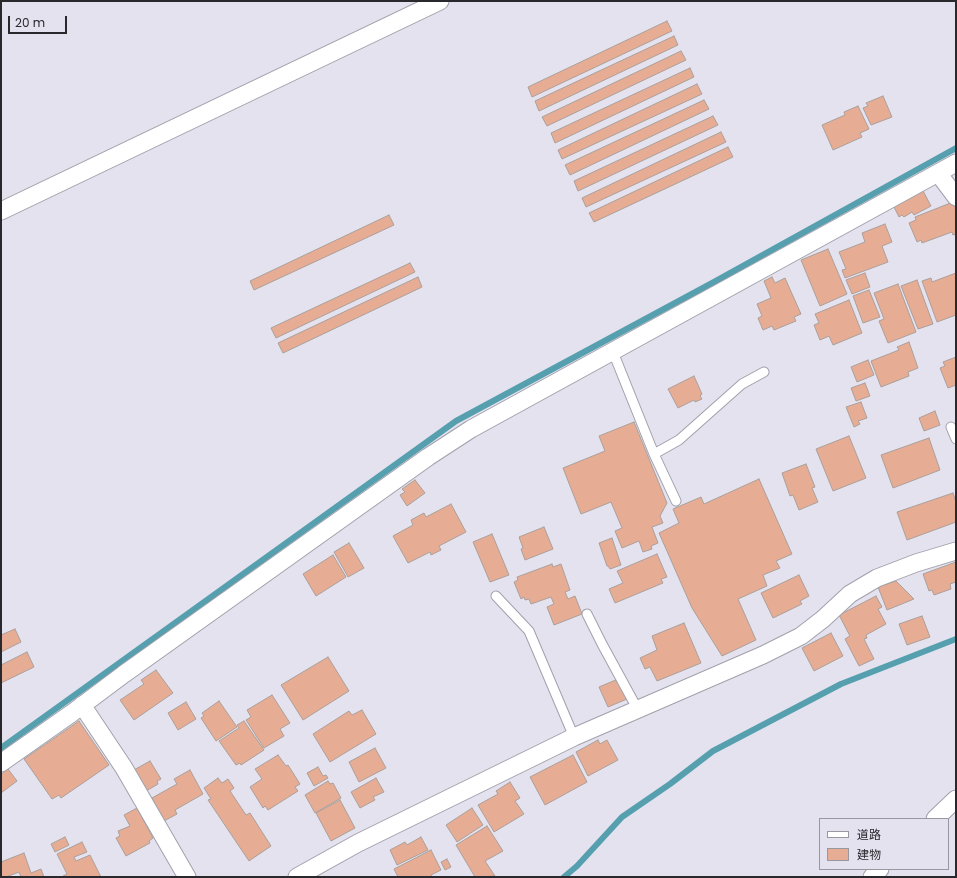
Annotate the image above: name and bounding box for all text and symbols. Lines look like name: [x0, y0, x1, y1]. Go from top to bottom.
scale bar: [10, 8, 69, 34]
text: 20 m: [15, 14, 45, 31]
legend: [819, 818, 949, 870]
text: 道路: [857, 826, 881, 843]
text: 建物: [857, 846, 881, 863]

